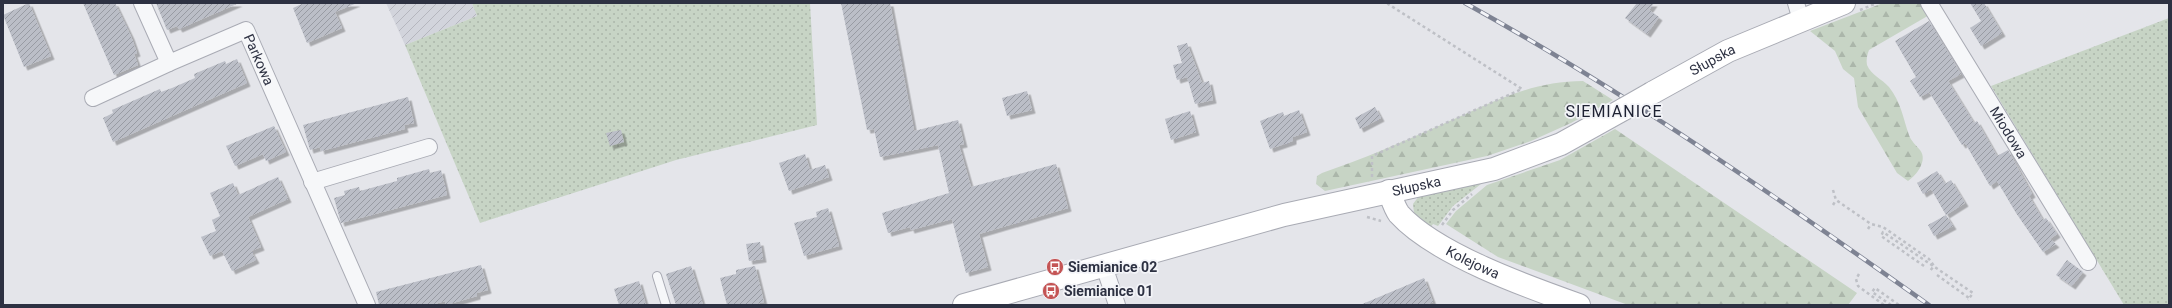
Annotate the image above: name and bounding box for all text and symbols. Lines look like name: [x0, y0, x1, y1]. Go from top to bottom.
street label: Parkowa: [241, 32, 277, 88]
street label: Słupska: [1687, 41, 1738, 79]
district label: SIEMIANICE: [1565, 102, 1663, 121]
street label: Miodowa: [1987, 104, 2030, 161]
street label: Słupska: [1390, 173, 1442, 199]
street label: Kolejowa: [1443, 243, 1502, 282]
bus stop icon: Siemianice 02: [1045, 257, 1065, 277]
place label: Siemianice 02: [1068, 259, 1157, 275]
bus stop icon: Siemianice 01: [1041, 281, 1061, 301]
place label: Siemianice 01: [1064, 283, 1153, 299]

